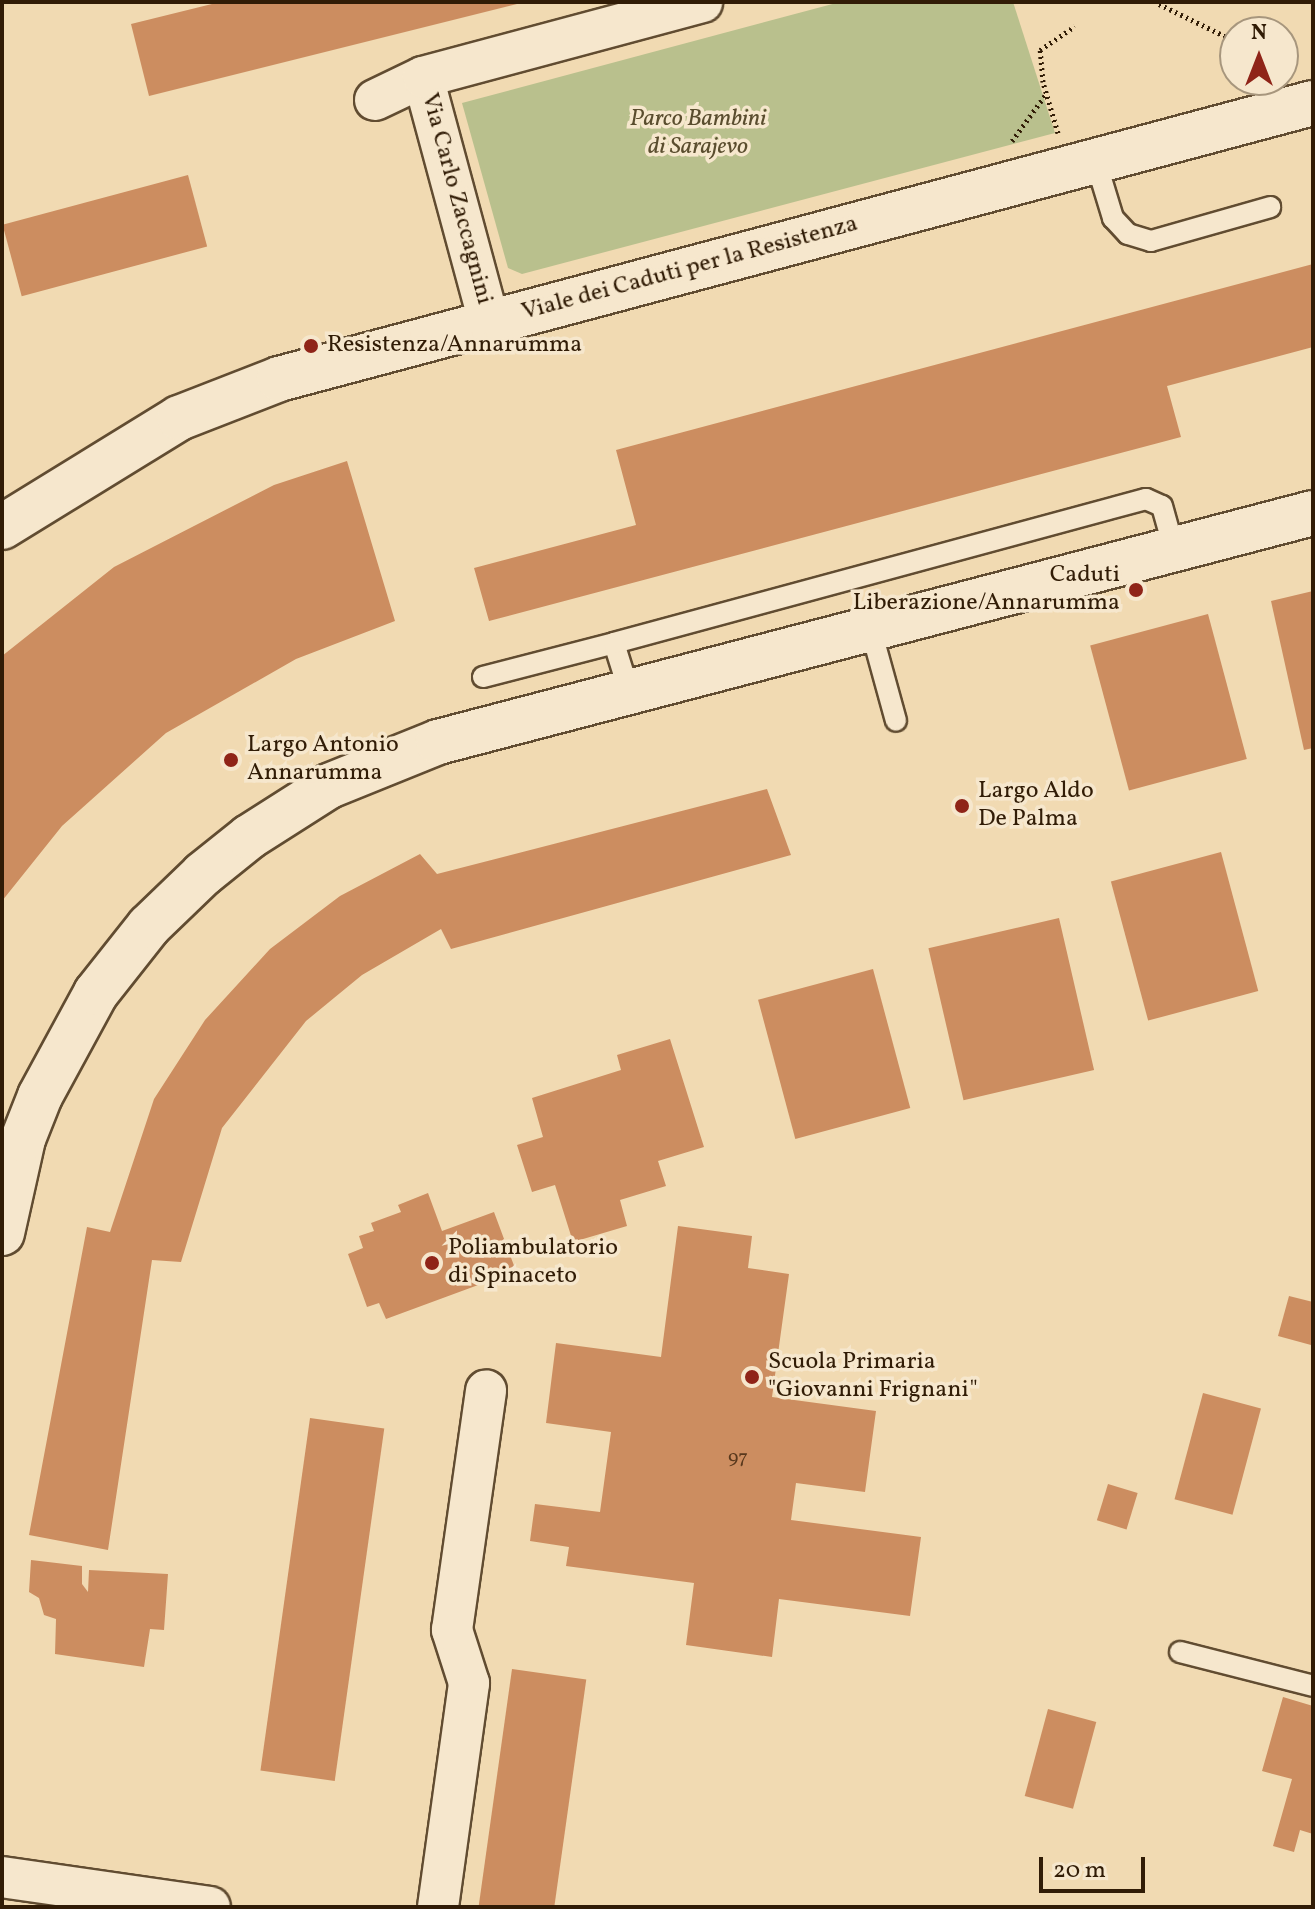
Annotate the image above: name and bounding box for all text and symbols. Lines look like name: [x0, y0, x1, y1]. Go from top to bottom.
north arrow: [1219, 16, 1299, 96]
text: N: [1251, 18, 1267, 49]
street label: Via Carlo Zaccagnini: [414, 90, 498, 308]
park label: Parco Bambini di Sarajevo: [630, 106, 766, 162]
street label: Viale dei Caduti per la Resistenza: [519, 210, 861, 328]
place label: Resistenza/Annarumma: [327, 332, 582, 360]
marker: Resistenza/Annarumma: [302, 337, 320, 355]
place label: Caduti Liberazione/Annarumma: [853, 562, 1120, 618]
marker: Caduti Liberazione/Annarumma: [1127, 581, 1145, 599]
place label: Largo Antonio Annarumma: [247, 732, 399, 788]
marker: Largo Antonio Annarumma: [222, 751, 240, 769]
place label: Largo Aldo De Palma: [978, 778, 1094, 834]
marker: Largo Aldo De Palma: [953, 797, 971, 815]
place label: Poliambulatorio di Spinaceto: [448, 1235, 618, 1291]
marker: Poliambulatorio di Spinaceto: [423, 1254, 441, 1272]
place label: Scuola Primaria "Giovanni Frignani": [768, 1349, 978, 1405]
marker: Scuola Primaria "Giovanni Frignani": [743, 1368, 761, 1386]
house number: 97: [728, 1446, 748, 1470]
scale bar: [1043, 1841, 1149, 1891]
text: 20 m: [1053, 1854, 1106, 1888]

